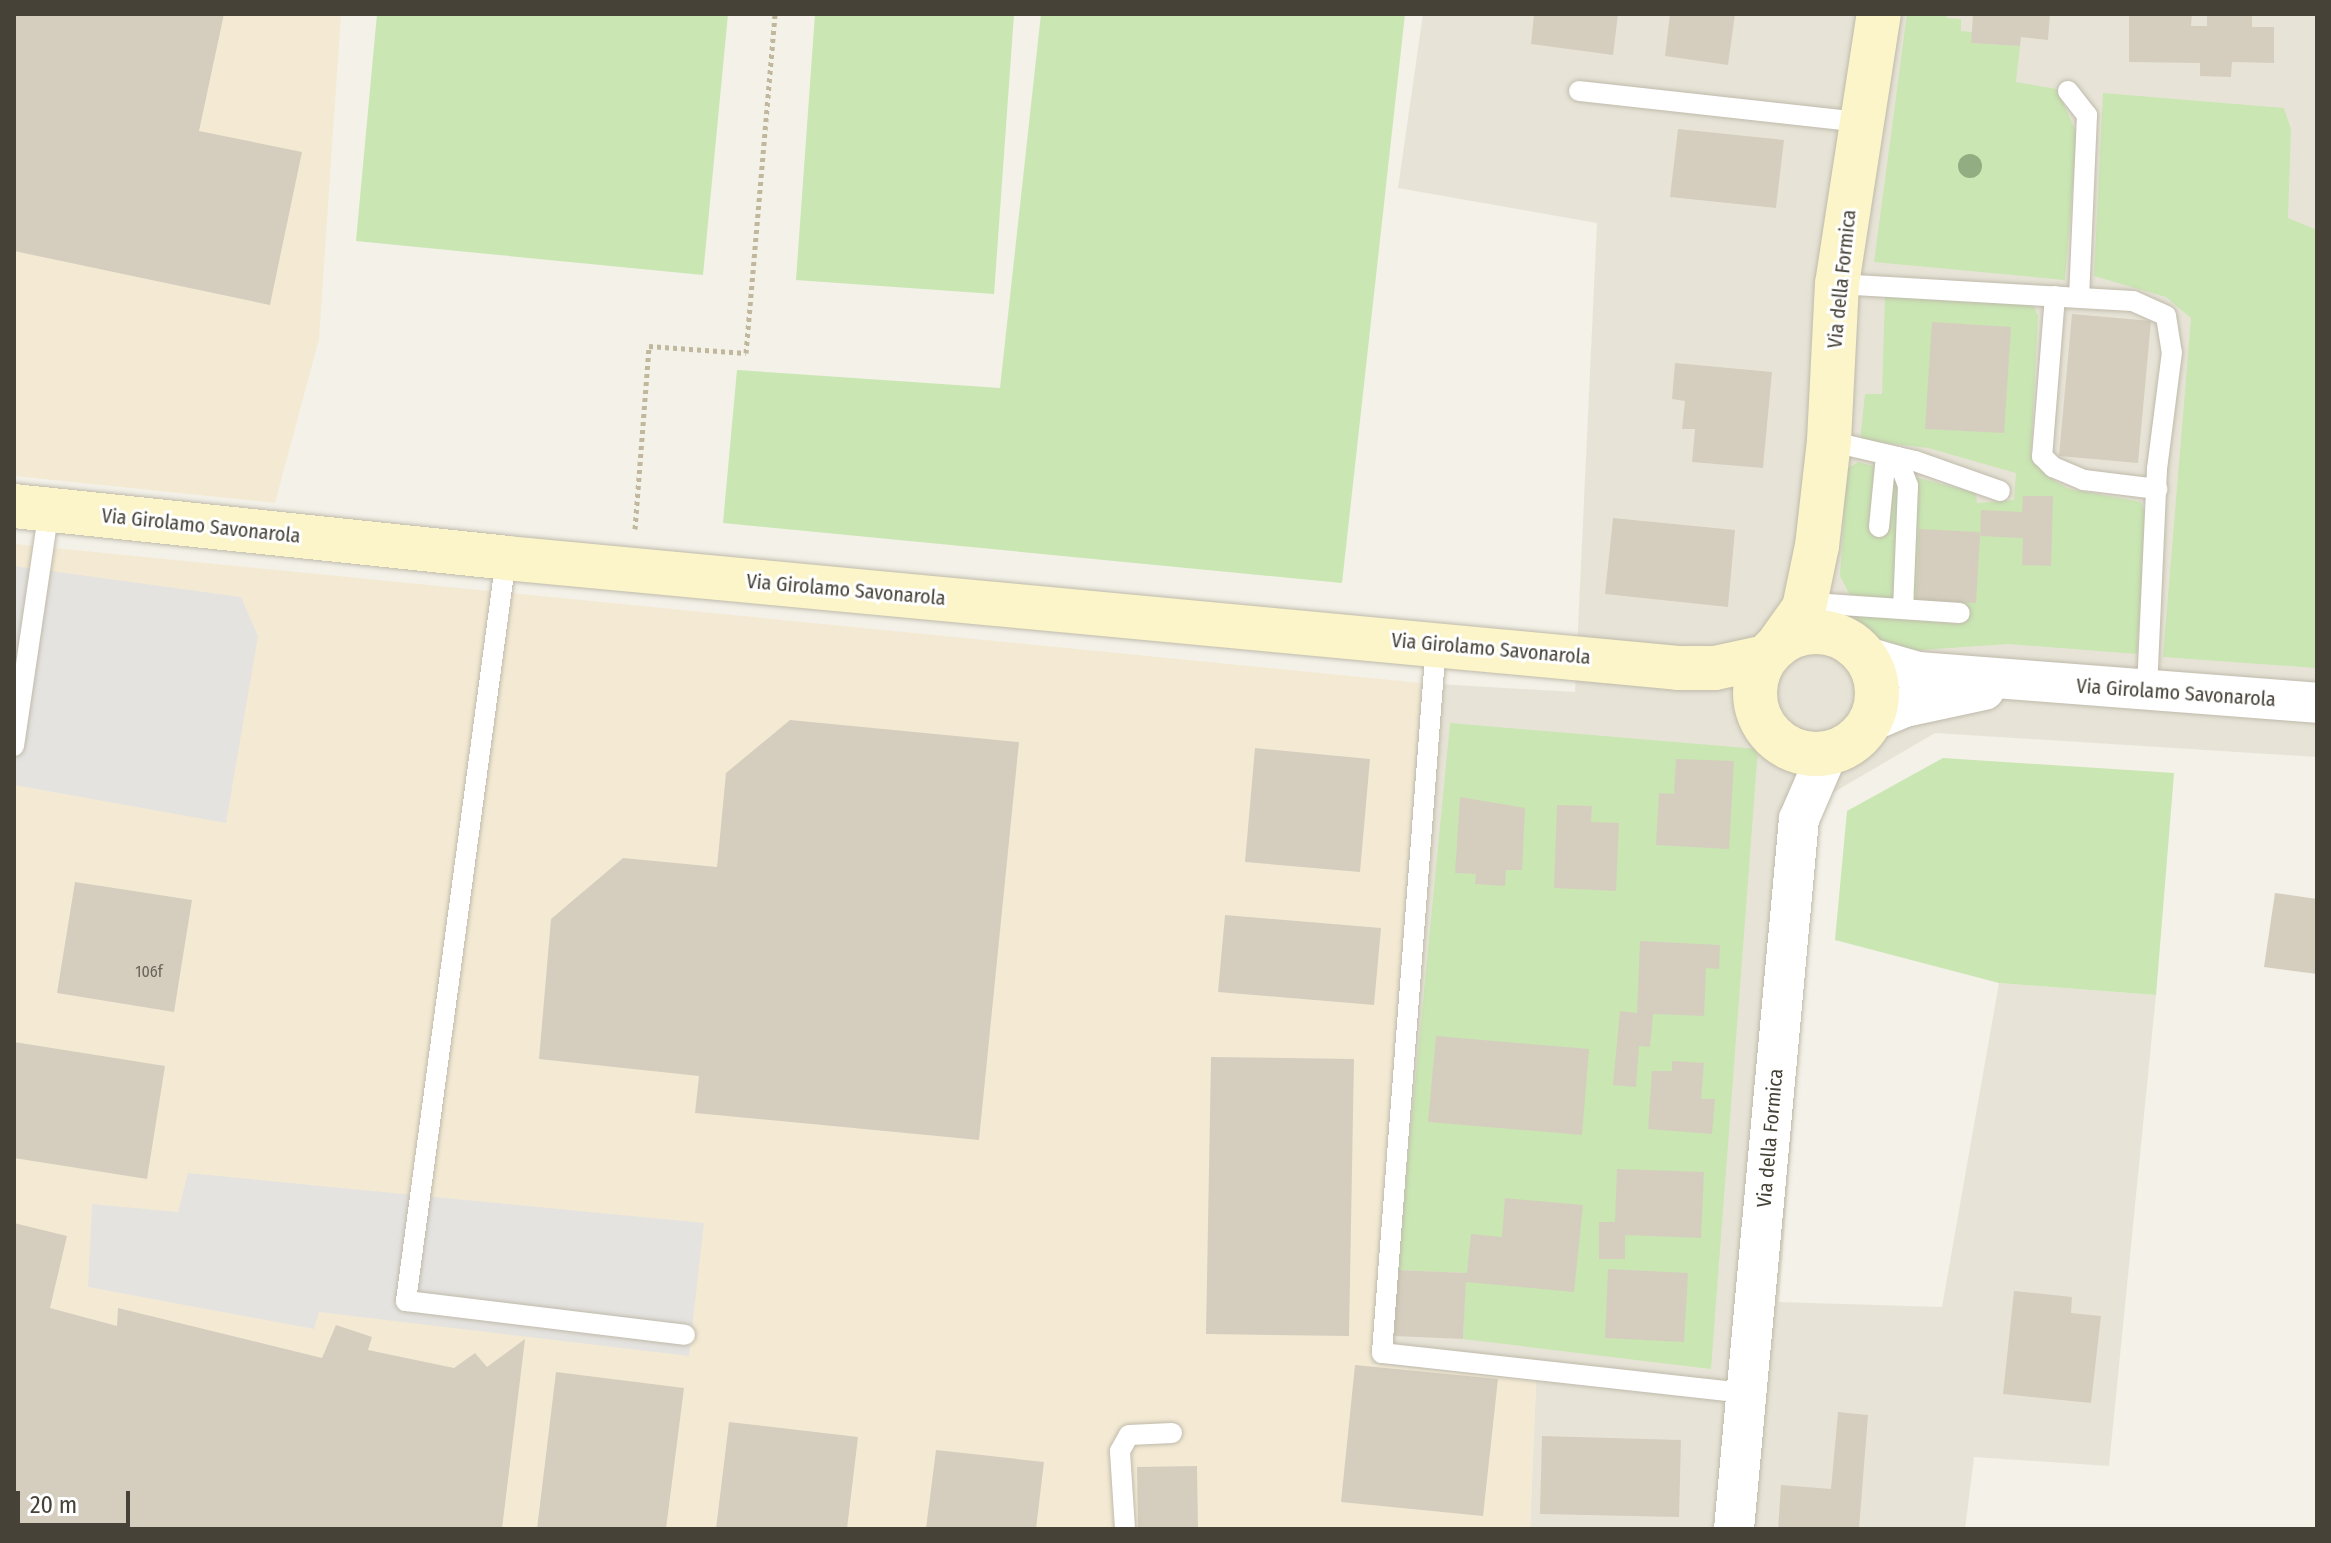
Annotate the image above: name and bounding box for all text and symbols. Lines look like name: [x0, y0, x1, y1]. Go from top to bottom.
street label: Via della Formica: [1823, 208, 1861, 350]
street label: Via Girolamo Savonarola: [100, 504, 302, 548]
street label: Via Girolamo Savonarola: [745, 569, 947, 611]
street label: Via Girolamo Savonarola: [1390, 628, 1592, 670]
street label: Via Girolamo Savonarola: [2076, 674, 2276, 712]
house number: 106f: [135, 962, 163, 982]
street label: Via della Formica: [1752, 1068, 1788, 1208]
scale bar: [20, 1475, 134, 1525]
text: 20 m: [30, 1491, 77, 1519]

